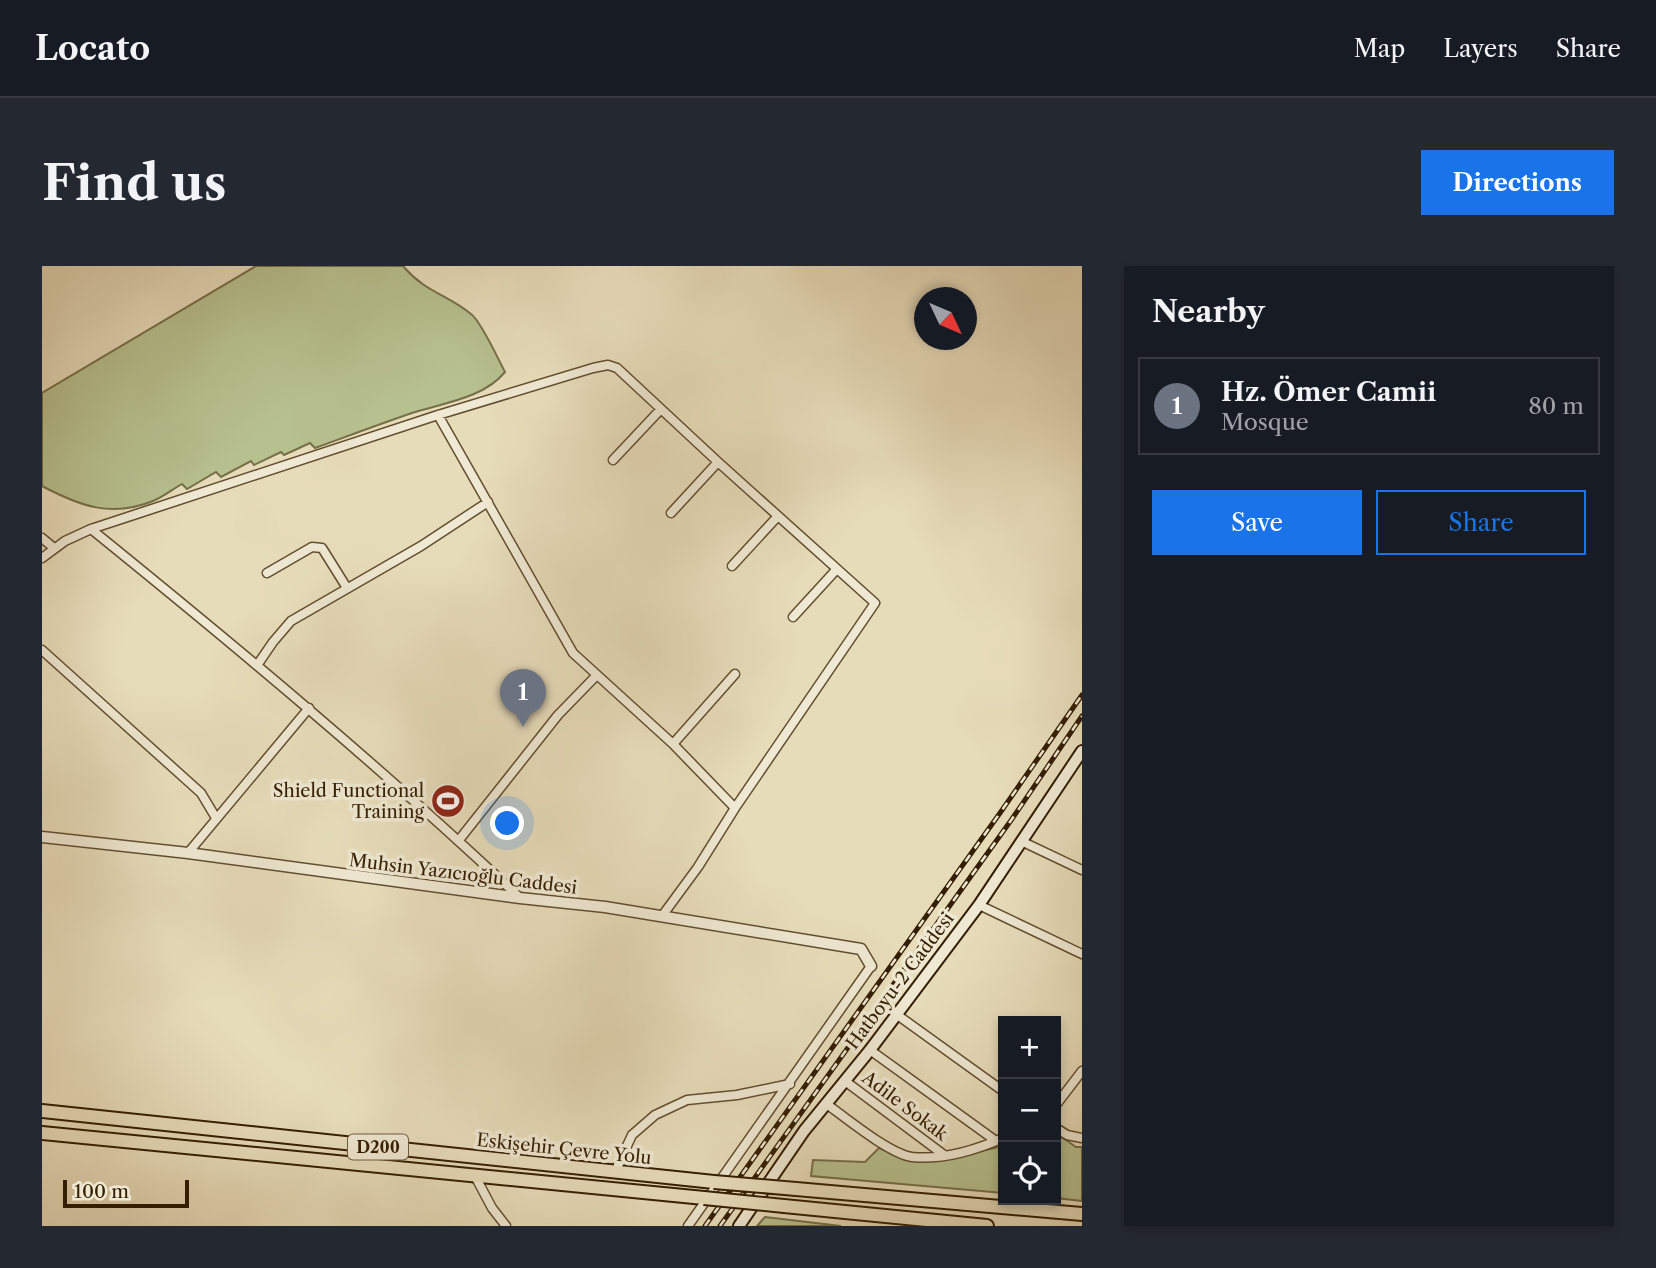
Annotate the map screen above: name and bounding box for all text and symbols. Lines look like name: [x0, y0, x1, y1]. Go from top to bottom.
text: Locato: [35, 28, 150, 69]
text: Map: [1354, 34, 1405, 63]
text: Layers: [1443, 34, 1518, 63]
text: Share: [1556, 34, 1621, 63]
button: Directions: [1421, 150, 1614, 215]
text: Find us: [42, 152, 226, 213]
north arrow: [914, 287, 977, 350]
text: Nearby: [1152, 293, 1265, 330]
text: Hz. Ömer Camii: [1221, 376, 1436, 408]
text: 1: [1172, 392, 1182, 420]
text: 80 m: [1528, 392, 1584, 420]
text: Mosque: [1221, 408, 1309, 436]
button: Save: [1152, 490, 1362, 555]
button: Share: [1376, 490, 1586, 555]
pin: 1: [500, 669, 546, 727]
place label: Shield Functional Training: [273, 780, 424, 823]
sports icon: Shield Functional Training: [429, 782, 467, 820]
your location: [490, 806, 524, 840]
street label: Muhsin Yazıcıoğlu Caddesi: [348, 849, 579, 899]
street label: Hatboyu-2 Caddesi: [841, 908, 959, 1054]
map controls: [998, 1016, 1061, 1205]
button: +: [998, 1016, 1061, 1079]
street label: Adile Sokak: [857, 1066, 953, 1146]
button: −: [998, 1079, 1061, 1142]
street label: Eskişehir Çevre Yolu: [475, 1129, 653, 1169]
road number: D200: [348, 1134, 408, 1160]
button: locate: [998, 1142, 1061, 1205]
scale bar: [63, 1177, 189, 1209]
text: 100 m: [74, 1180, 129, 1203]

